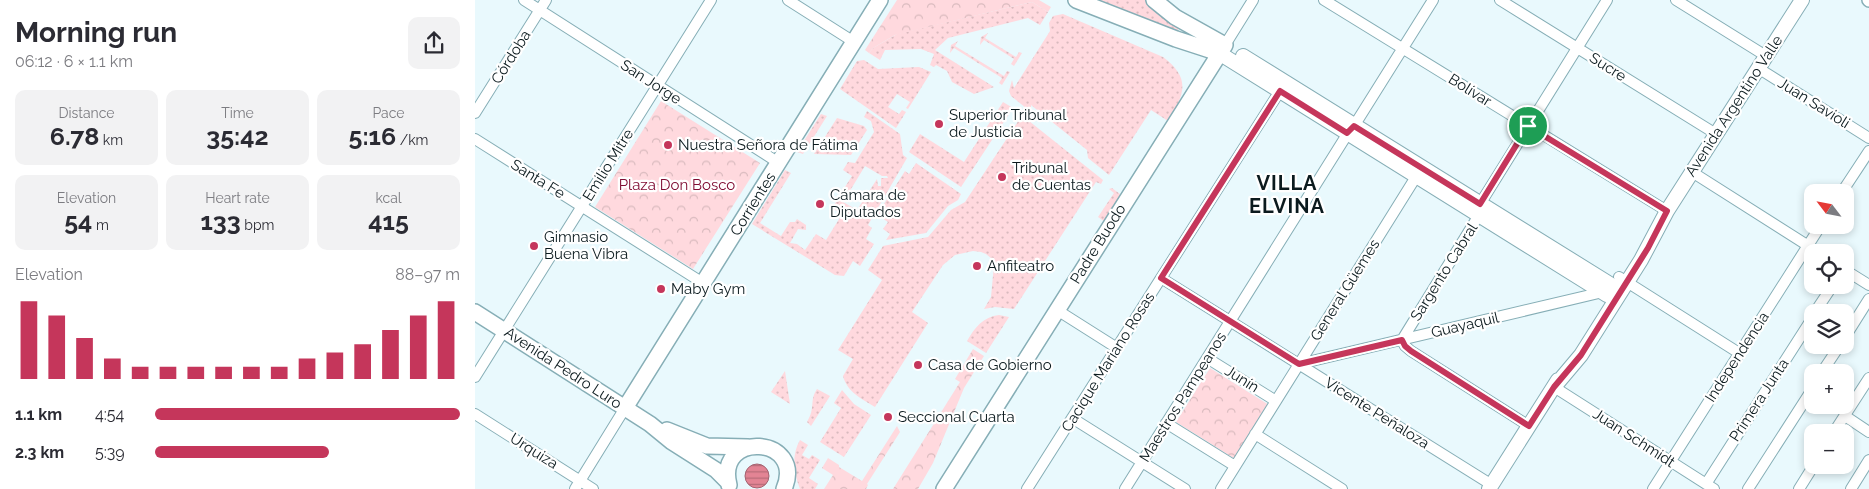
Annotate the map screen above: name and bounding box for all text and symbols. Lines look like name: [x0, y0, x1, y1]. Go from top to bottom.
text: Morning run: [15, 16, 177, 49]
button: share: [408, 17, 460, 69]
street label: Córdoba: [487, 27, 535, 87]
street label: Avenida Argentino Valle: [1682, 32, 1787, 180]
street label: Sucre: [1586, 49, 1630, 85]
text: 06:12 · 6 × 1.1 km: [15, 52, 133, 71]
street label: San Jorge: [617, 56, 685, 108]
street label: Bolívar: [1445, 70, 1496, 111]
street label: Juan Savioli: [1775, 74, 1853, 132]
text: Distance: [58, 105, 115, 121]
text: Time: [221, 105, 254, 121]
text: Pace: [372, 105, 405, 121]
pin: [1507, 105, 1549, 147]
place label: Superior Tribunal de Justicia: [949, 106, 1067, 141]
icon: arrive: [1514, 112, 1542, 140]
marker: Superior Tribunal de Justicia: [933, 118, 945, 130]
text: 6.78: [50, 121, 99, 151]
text: 35:42: [206, 121, 269, 151]
text: 5:16: [349, 121, 396, 151]
street label: Emilio Mitre: [579, 126, 637, 204]
text: km: [99, 132, 123, 148]
text: /km: [396, 132, 428, 148]
place label: Nuestra Señora de Fátima: [678, 136, 858, 154]
marker: Nuestra Señora de Fátima: [662, 139, 674, 151]
street label: Santa Fe: [508, 155, 568, 203]
place label: Tribunal de Cuentas: [1012, 159, 1091, 194]
street label: Corrientes: [726, 169, 780, 239]
marker: Tribunal de Cuentas: [996, 171, 1008, 183]
district label: VILLA ELVINA: [1249, 171, 1325, 218]
park label: Plaza Don Bosco: [619, 176, 735, 194]
north arrow: [1804, 184, 1854, 234]
map controls: [1804, 184, 1854, 474]
place label: Cámara de Diputados: [830, 186, 906, 221]
text: Elevation: [57, 190, 116, 206]
text: Heart rate: [205, 190, 270, 206]
text: kcal: [375, 190, 402, 206]
marker: Cámara de Diputados: [814, 198, 826, 210]
street label: Padre Buodo: [1066, 201, 1130, 287]
text: 54: [64, 206, 92, 236]
text: 133: [201, 206, 241, 236]
text: 415: [368, 206, 409, 236]
text: m: [92, 217, 109, 233]
text: bpm: [241, 217, 274, 233]
street label: Sargento Cabral: [1407, 219, 1482, 324]
place label: Gimnasio Buena Vibra: [544, 228, 628, 263]
street label: General Güemes: [1307, 236, 1383, 344]
marker: Gimnasio Buena Vibra: [528, 240, 540, 252]
button: locate: [1804, 244, 1854, 294]
place label: Anfiteatro: [987, 257, 1054, 275]
marker: Anfiteatro: [971, 260, 983, 272]
text: Elevation: [15, 265, 83, 284]
text: 88–97 m: [395, 265, 460, 284]
place label: Maby Gym: [671, 280, 745, 298]
marker: Maby Gym: [655, 283, 667, 295]
street label: Cacique Mariano Rosas: [1058, 289, 1158, 435]
button: layers: [1804, 304, 1854, 354]
street label: Guayaquil: [1429, 308, 1502, 342]
street label: Independencia: [1701, 309, 1773, 405]
street label: Avenida Pedro Luro: [501, 323, 625, 413]
street label: Maestros Pampeanos: [1136, 329, 1230, 465]
street label: Primera Junta: [1726, 355, 1792, 445]
place label: Casa de Gobierno: [928, 356, 1052, 374]
marker: Casa de Gobierno: [912, 359, 924, 371]
street label: Junín: [1222, 362, 1262, 396]
button: +: [1804, 364, 1854, 414]
street label: Vicente Peñaloza: [1321, 374, 1433, 452]
text: 1.1 km: [15, 405, 62, 424]
text: 4:54: [95, 405, 124, 424]
street label: Juan Schmidt: [1590, 405, 1678, 471]
place label: Seccional Cuarta: [898, 408, 1015, 426]
marker: Seccional Cuarta: [882, 411, 894, 423]
button: −: [1804, 424, 1854, 474]
street label: Urquiza: [507, 429, 561, 473]
text: 2.3 km: [15, 443, 64, 462]
text: 5:39: [95, 443, 125, 462]

